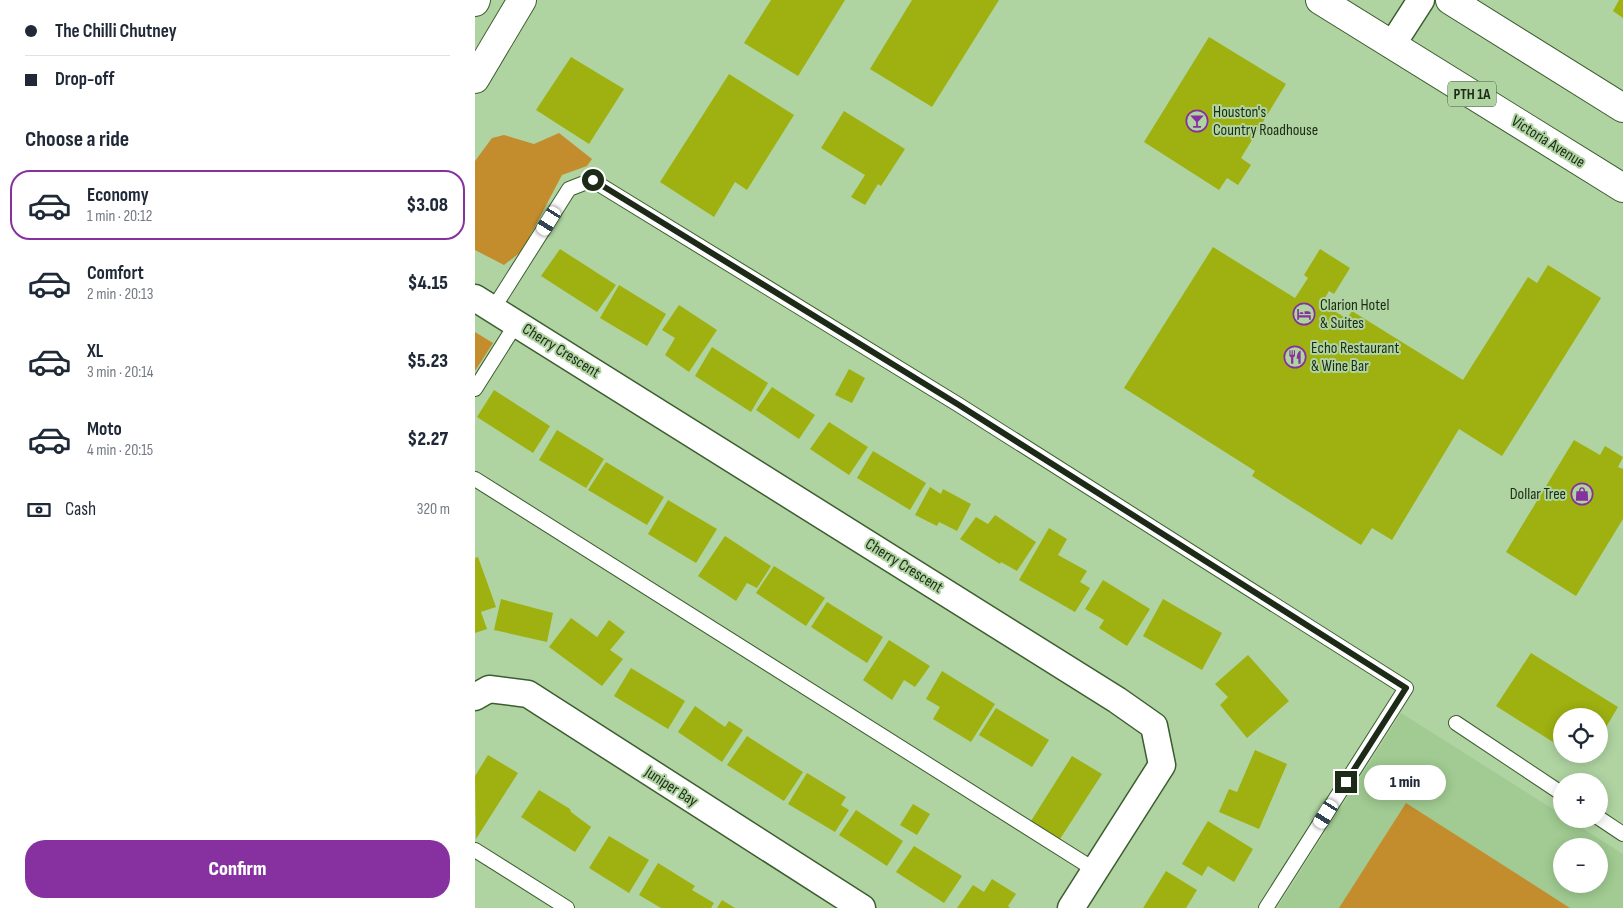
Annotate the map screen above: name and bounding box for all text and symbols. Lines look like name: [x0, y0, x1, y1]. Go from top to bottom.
text: The Chilli Chutney: [55, 20, 177, 43]
text: Drop-off: [55, 68, 115, 91]
road number: PTH 1A: [1448, 82, 1496, 106]
place label: Houston's Country Roadhouse: [1213, 103, 1318, 140]
bar icon: Houston's Country Roadhouse: [1185, 109, 1209, 133]
street label: Victoria Avenue: [1508, 112, 1588, 172]
text: Choose a ride: [25, 126, 129, 153]
route start: [582, 169, 604, 191]
icon: car: [27, 183, 72, 228]
text: Economy: [87, 184, 149, 207]
text: $3.08: [407, 194, 448, 217]
car: [534, 204, 563, 238]
text: 1 min · 20:12: [87, 207, 152, 226]
icon: car: [27, 261, 72, 306]
text: Comfort: [87, 262, 144, 285]
text: $4.15: [408, 272, 448, 295]
text: 2 min · 20:13: [87, 285, 153, 304]
place label: Clarion Hotel & Suites: [1320, 296, 1389, 333]
hotel icon: Clarion Hotel & Suites: [1292, 302, 1316, 326]
street label: Cherry Crescent: [519, 320, 603, 382]
icon: car: [27, 339, 72, 384]
place label: Echo Restaurant & Wine Bar: [1311, 339, 1399, 376]
text: XL: [87, 340, 103, 363]
restaurant icon: Echo Restaurant & Wine Bar: [1283, 345, 1307, 369]
text: $5.23: [407, 350, 448, 373]
text: 3 min · 20:14: [87, 363, 153, 382]
icon: car: [27, 417, 72, 462]
text: Moto: [87, 418, 122, 441]
text: $2.27: [408, 428, 448, 451]
text: 4 min · 20:15: [87, 441, 153, 460]
shop icon: Dollar Tree: [1570, 482, 1594, 506]
place label: Dollar Tree: [1510, 485, 1566, 504]
icon: cash: [25, 496, 53, 524]
text: Cash: [65, 498, 96, 521]
text: 320 m: [417, 500, 450, 519]
street label: Cherry Crescent: [862, 535, 946, 597]
map controls: [1553, 708, 1608, 893]
button: locate: [1553, 708, 1608, 763]
street label: Juniper Bay: [640, 762, 701, 811]
callout: 1 min: [1363, 764, 1446, 800]
route end: [1335, 771, 1357, 793]
text: 1 min: [1390, 773, 1420, 792]
button: +: [1553, 773, 1608, 828]
car: [1311, 797, 1340, 831]
button: −: [1553, 838, 1608, 893]
button: Confirm: [25, 840, 450, 898]

